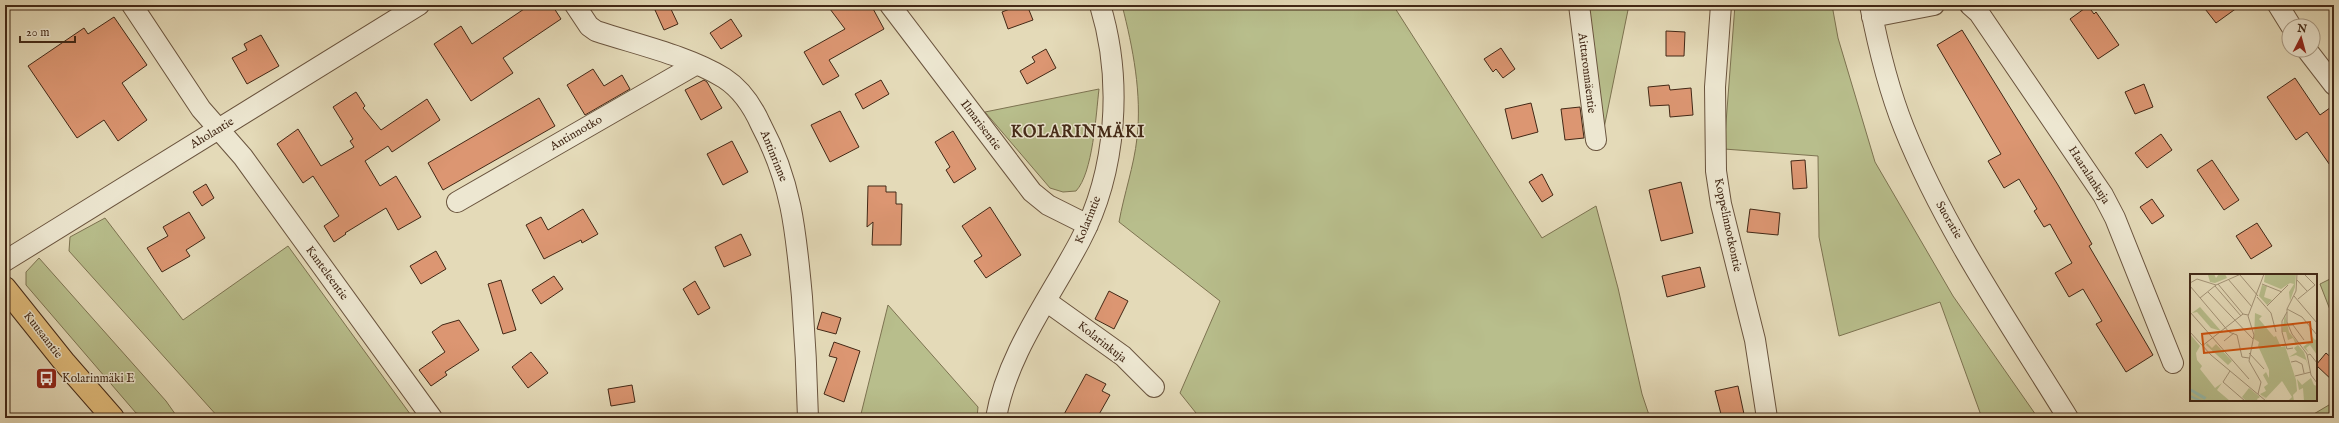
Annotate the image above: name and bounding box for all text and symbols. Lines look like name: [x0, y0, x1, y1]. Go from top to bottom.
scale bar: [20, 18, 75, 44]
north arrow: [2281, 18, 2321, 58]
text: N: [2295, 21, 2308, 37]
text: 20 m: [26, 25, 49, 40]
street label: Aittaronmäentie: [1574, 31, 1599, 115]
street label: Ilmarisentie: [957, 97, 1005, 154]
street label: Antinnotko: [546, 112, 605, 154]
street label: Aholantie: [186, 114, 237, 152]
district label: KOLARINMÄKI: [1011, 121, 1145, 143]
street label: Antinrinne: [757, 127, 791, 184]
street label: Haaralankuja: [2065, 143, 2114, 207]
street label: Koppelinnotkontie: [1710, 177, 1745, 274]
street label: Kolarintie: [1072, 193, 1105, 246]
street label: Suoratie: [1932, 198, 1966, 242]
street label: Kanteleentie: [302, 243, 352, 303]
inset map: [2190, 274, 2317, 401]
street label: Kuusaantie: [20, 309, 66, 362]
street label: Kolarinkuja: [1074, 318, 1130, 366]
bus stop icon: Kolarinmäki E: [33, 365, 59, 391]
place label: Kolarinmäki E: [62, 371, 135, 386]

